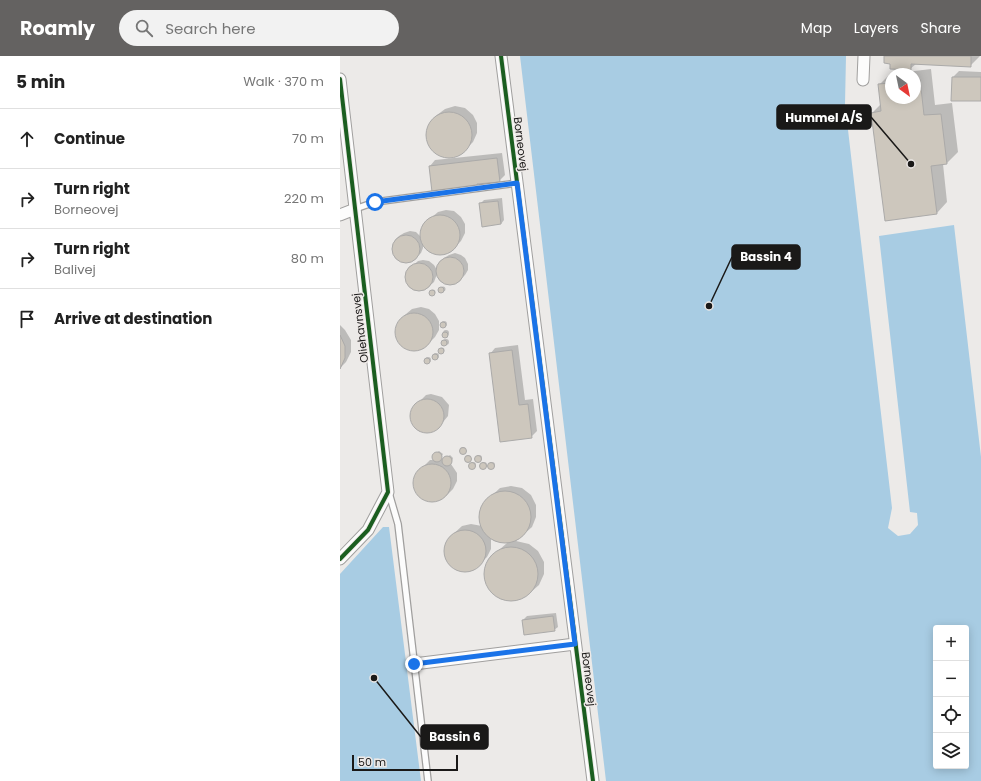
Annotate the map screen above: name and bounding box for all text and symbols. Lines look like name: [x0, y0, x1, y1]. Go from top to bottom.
search box: [119, 10, 399, 46]
text: Roamly: [20, 15, 95, 42]
icon: search: [133, 17, 155, 39]
text: Search here: [165, 18, 256, 39]
text: Map: [801, 18, 832, 38]
text: Layers: [854, 18, 898, 38]
text: Share: [920, 18, 961, 38]
north arrow: [885, 68, 921, 104]
text: 5 min: [16, 70, 65, 94]
text: Walk · 370 m: [243, 72, 324, 91]
callout: Hummel A/S: [777, 105, 871, 129]
text: Hummel A/S: [785, 109, 863, 126]
street label: Borneovej: [510, 116, 532, 172]
icon: ahead: [16, 128, 38, 150]
text: Continue: [54, 128, 125, 149]
text: 70 m: [292, 129, 324, 148]
text: Turn right: [54, 178, 130, 199]
icon: right: [16, 188, 38, 210]
text: 220 m: [284, 189, 324, 208]
route start: [366, 193, 384, 211]
text: Borneovej: [54, 200, 118, 219]
text: Turn right: [54, 238, 130, 259]
callout: Bassin 4: [732, 245, 800, 269]
icon: right: [16, 248, 38, 270]
text: Bassin 4: [740, 248, 792, 265]
text: 80 m: [291, 249, 324, 268]
text: Balivej: [54, 260, 96, 279]
street label: Oliehavnsvej: [348, 292, 372, 364]
icon: arrive: [16, 308, 38, 330]
text: Arrive at destination: [54, 308, 212, 329]
map controls: [933, 625, 969, 769]
button: +: [933, 625, 969, 661]
street label: Borneovej: [578, 651, 600, 707]
route end: [405, 655, 423, 673]
button: −: [933, 661, 969, 697]
button: locate: [933, 697, 969, 733]
callout: Bassin 6: [421, 725, 488, 749]
text: Bassin 6: [429, 728, 481, 745]
button: layers: [933, 733, 969, 769]
scale bar: [352, 753, 458, 772]
text: 50 m: [358, 754, 386, 770]

